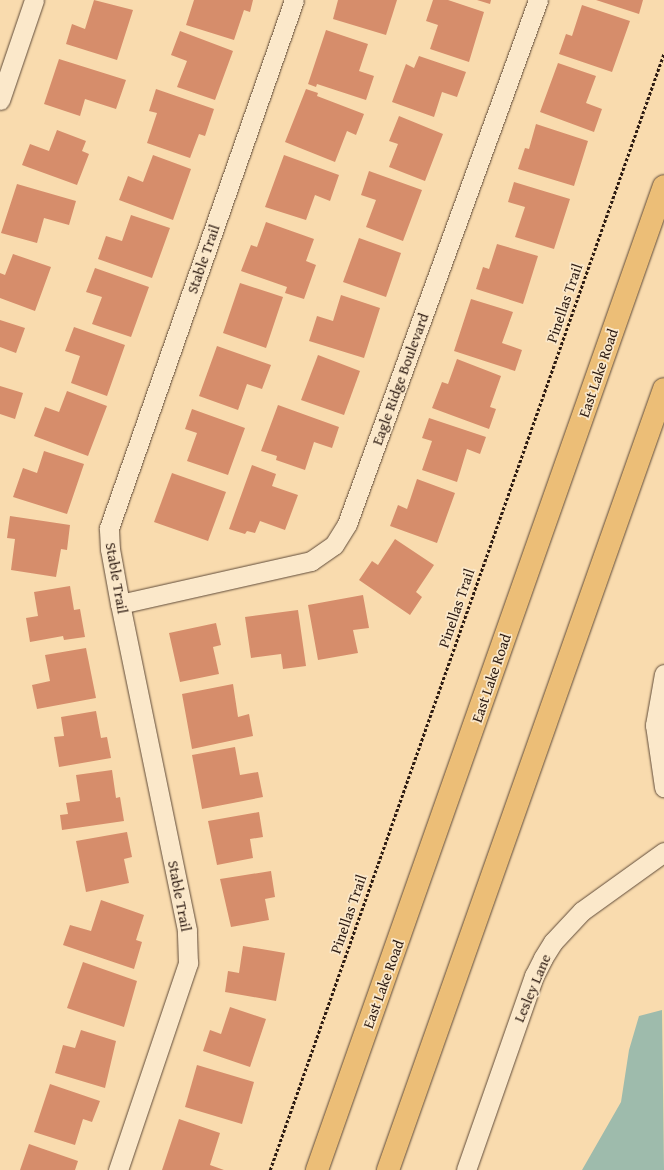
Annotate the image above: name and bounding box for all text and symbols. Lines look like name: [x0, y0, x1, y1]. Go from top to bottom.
street label: Stable Trail: [183, 222, 223, 296]
street label: Pinellas Trail: [542, 261, 586, 345]
street label: Eagle Ridge Boulevard: [368, 311, 432, 447]
street label: East Lake Road: [574, 326, 622, 420]
street label: Stable Trail: [102, 541, 132, 615]
street label: Pinellas Trail: [434, 566, 478, 650]
street label: East Lake Road: [467, 631, 515, 725]
street label: Stable Trail: [164, 859, 196, 933]
street label: Pinellas Trail: [326, 872, 370, 956]
street label: East Lake Road: [359, 937, 407, 1031]
street label: Lesley Lane: [510, 951, 554, 1025]

